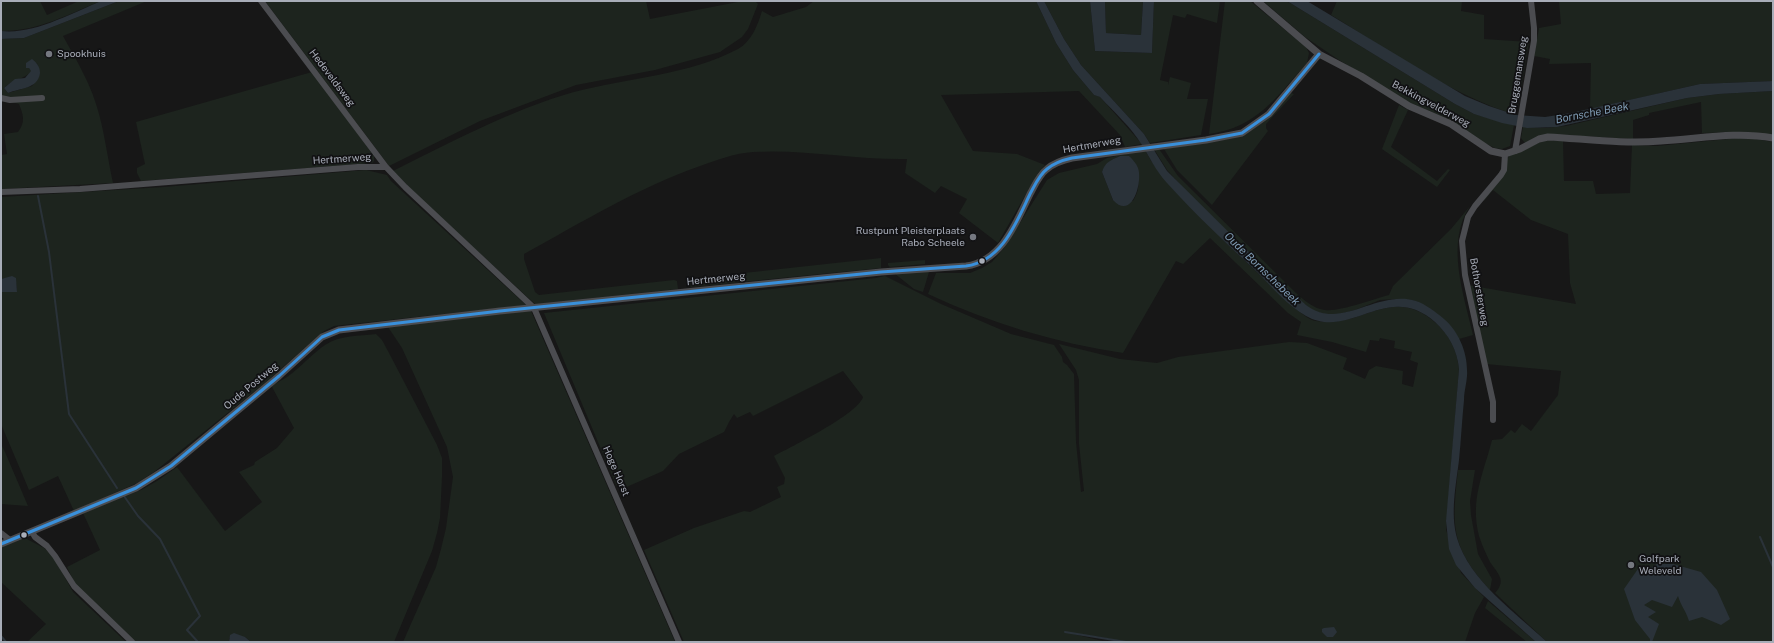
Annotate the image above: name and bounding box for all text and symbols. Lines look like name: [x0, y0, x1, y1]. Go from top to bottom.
street label: Bruggemansweg: [1506, 35, 1530, 115]
street label: Hedeveldsweg: [307, 47, 357, 109]
place label: Spookhuis: [57, 48, 106, 60]
marker: Spookhuis: [44, 49, 54, 59]
street label: Bekkingvelderweg: [1390, 78, 1472, 130]
water label: Bornsche Beek: [1554, 99, 1630, 127]
street label: Hertmerweg: [1062, 134, 1122, 156]
street label: Hertmerweg: [312, 151, 372, 167]
place label: Rustpunt Pleisterplaats Rabo Scheele: [856, 225, 965, 248]
water label: Oude Bornschebeek: [1222, 230, 1302, 308]
marker: Rustpunt Pleisterplaats Rabo Scheele: [968, 232, 978, 242]
unlabelled marker: [977, 256, 987, 266]
street label: Bothorsterweg: [1467, 257, 1491, 327]
street label: Hertmerweg: [686, 270, 746, 288]
street label: Oude Postweg: [221, 360, 281, 412]
street label: Hoge Horst: [600, 444, 632, 498]
unlabelled marker: [19, 530, 29, 540]
place label: Golfpark Weleveld: [1639, 553, 1681, 576]
marker: Golfpark Weleveld: [1626, 560, 1636, 570]

